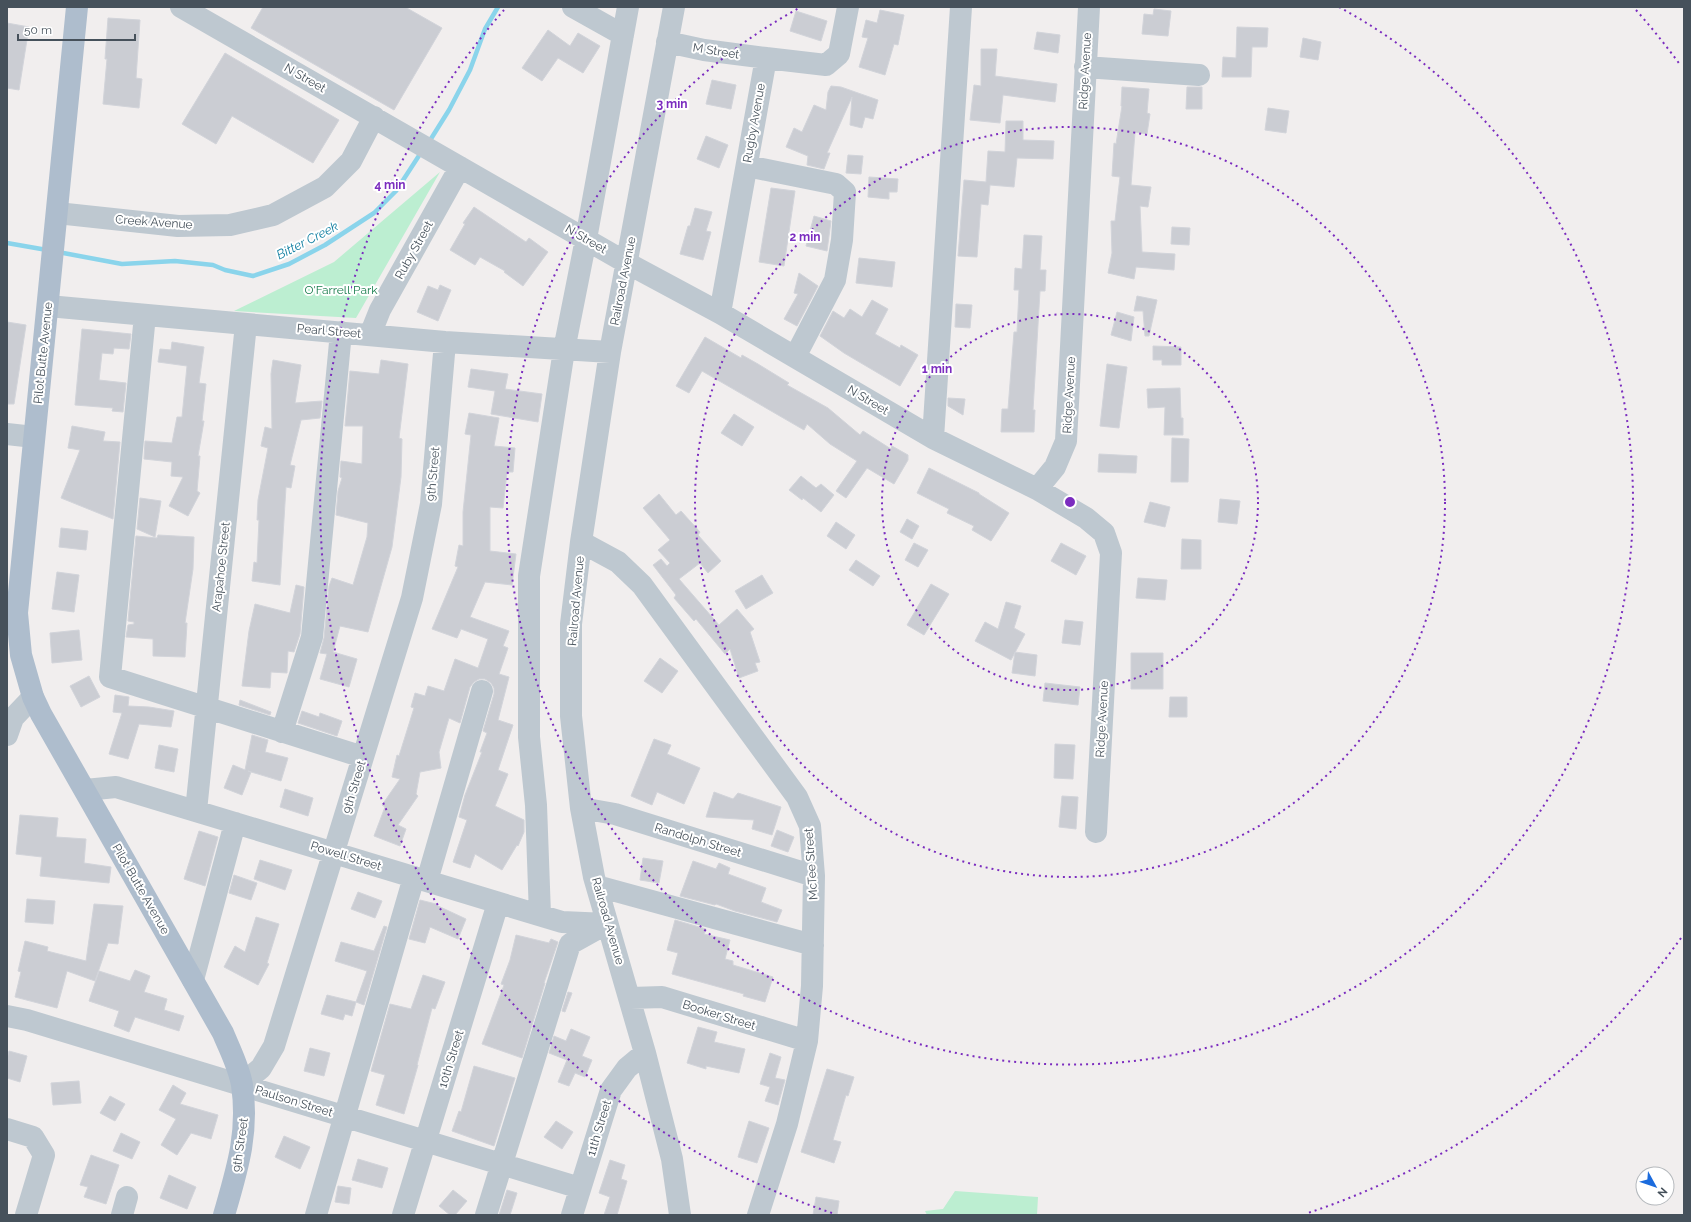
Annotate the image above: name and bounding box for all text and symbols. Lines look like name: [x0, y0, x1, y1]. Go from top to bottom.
scale bar: [18, 16, 135, 42]
text: 50 m: [24, 23, 52, 37]
street label: Ridge Avenue: [1076, 32, 1094, 110]
street label: M Street: [692, 40, 740, 62]
street label: N Street: [282, 61, 328, 95]
street label: Rugby Avenue: [740, 82, 768, 164]
text: 3 min: [656, 97, 688, 111]
text: 4 min: [374, 178, 406, 192]
street label: Creek Avenue: [115, 212, 193, 232]
water label: Bitter Creek: [274, 218, 341, 262]
street label: Ruby Street: [392, 218, 436, 282]
street label: N Street: [563, 222, 609, 256]
text: 2 min: [789, 230, 821, 244]
street label: Railroad Avenue: [608, 235, 638, 327]
park label: O'Farrell Park: [304, 283, 378, 297]
street label: Pilot Butte Avenue: [31, 301, 55, 405]
street label: Pearl Street: [296, 321, 362, 341]
street label: Ridge Avenue: [1060, 356, 1078, 434]
text: 1 min: [922, 362, 952, 376]
street label: N Street: [845, 382, 891, 418]
street label: 9th Street: [424, 446, 442, 502]
centre of rings: [1063, 495, 1077, 509]
street label: Arapahoe Street: [209, 521, 233, 613]
street label: Railroad Avenue: [565, 555, 587, 647]
street label: Ridge Avenue: [1093, 680, 1111, 758]
street label: 9th Street: [339, 759, 369, 815]
street label: Randolph Street: [653, 820, 743, 860]
street label: McTee Street: [801, 827, 821, 901]
street label: Powell Street: [309, 839, 383, 873]
street label: Pilot Butte Avenue: [109, 841, 173, 937]
street label: Railroad Avenue: [589, 876, 627, 966]
street label: Booker Street: [681, 997, 757, 1033]
street label: 10th Street: [436, 1028, 466, 1090]
street label: Paulson Street: [253, 1083, 335, 1119]
street label: 11th Street: [584, 1098, 614, 1158]
street label: 9th Street: [229, 1117, 251, 1173]
north arrow: [1635, 1166, 1675, 1206]
text: N: [1655, 1185, 1670, 1200]

